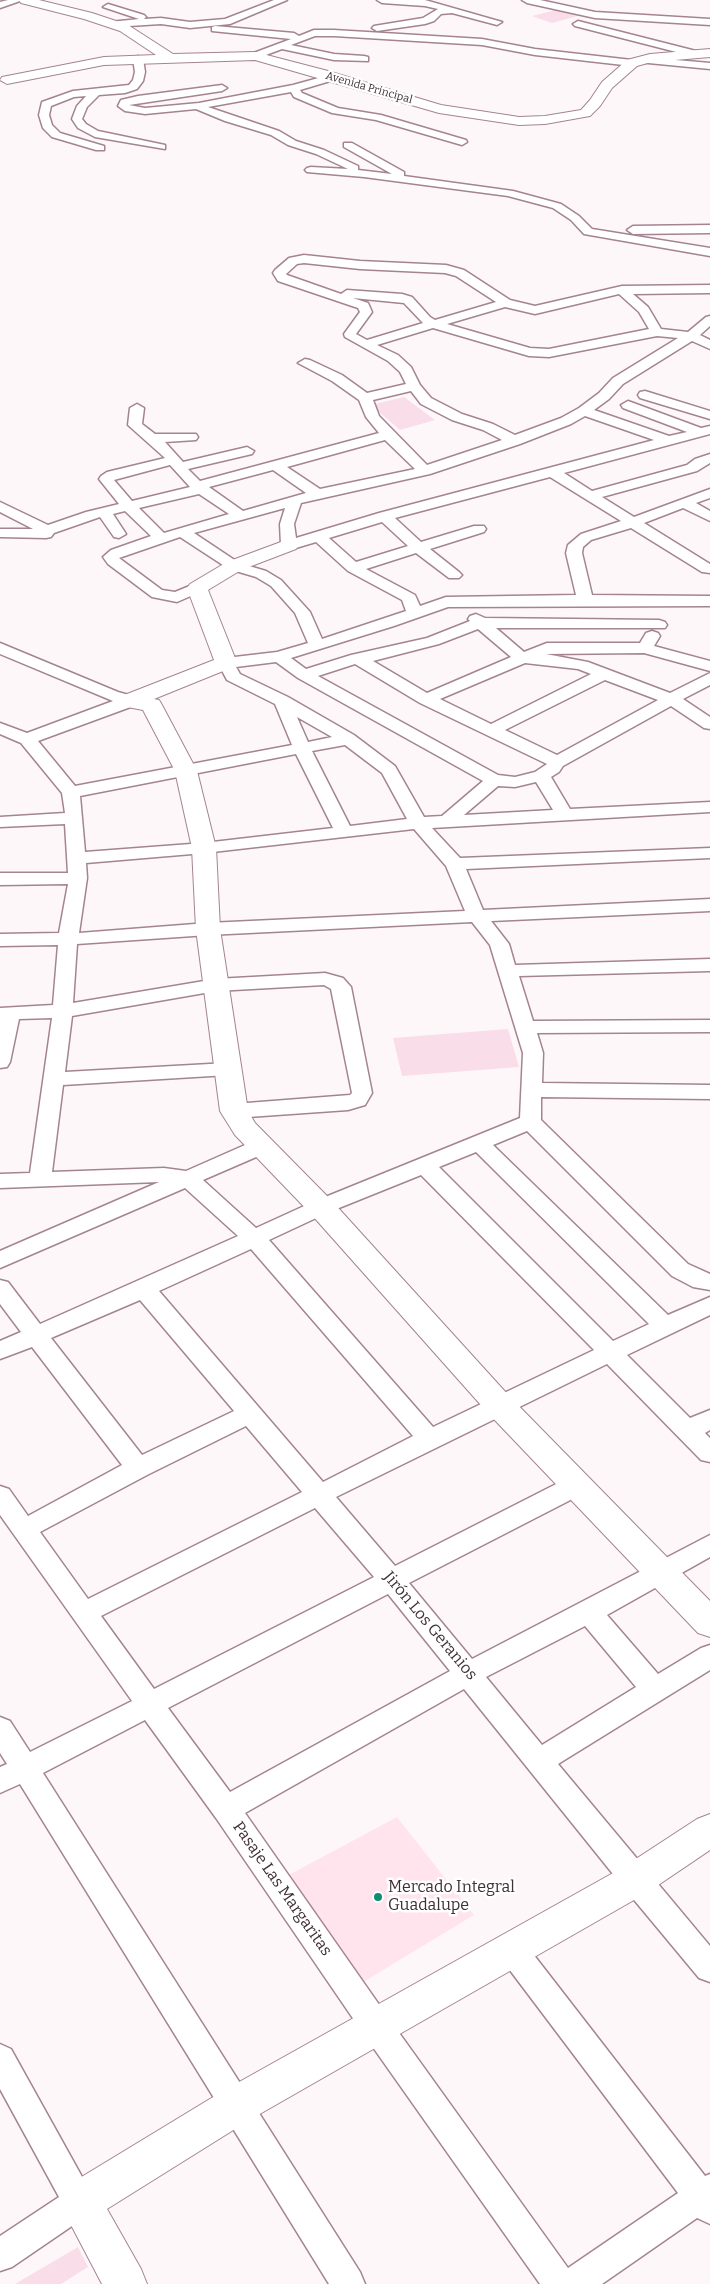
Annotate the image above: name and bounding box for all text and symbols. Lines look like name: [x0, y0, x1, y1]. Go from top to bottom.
street label: Avenida Principal: [324, 69, 414, 107]
street label: Jirón Los Geranios: [379, 1568, 481, 1684]
street label: Pasaje Las Margaritas: [228, 1818, 336, 1960]
place label: Mercado Integral Guadalupe: [388, 1878, 515, 1916]
marker: Mercado Integral Guadalupe: [372, 1891, 384, 1903]

